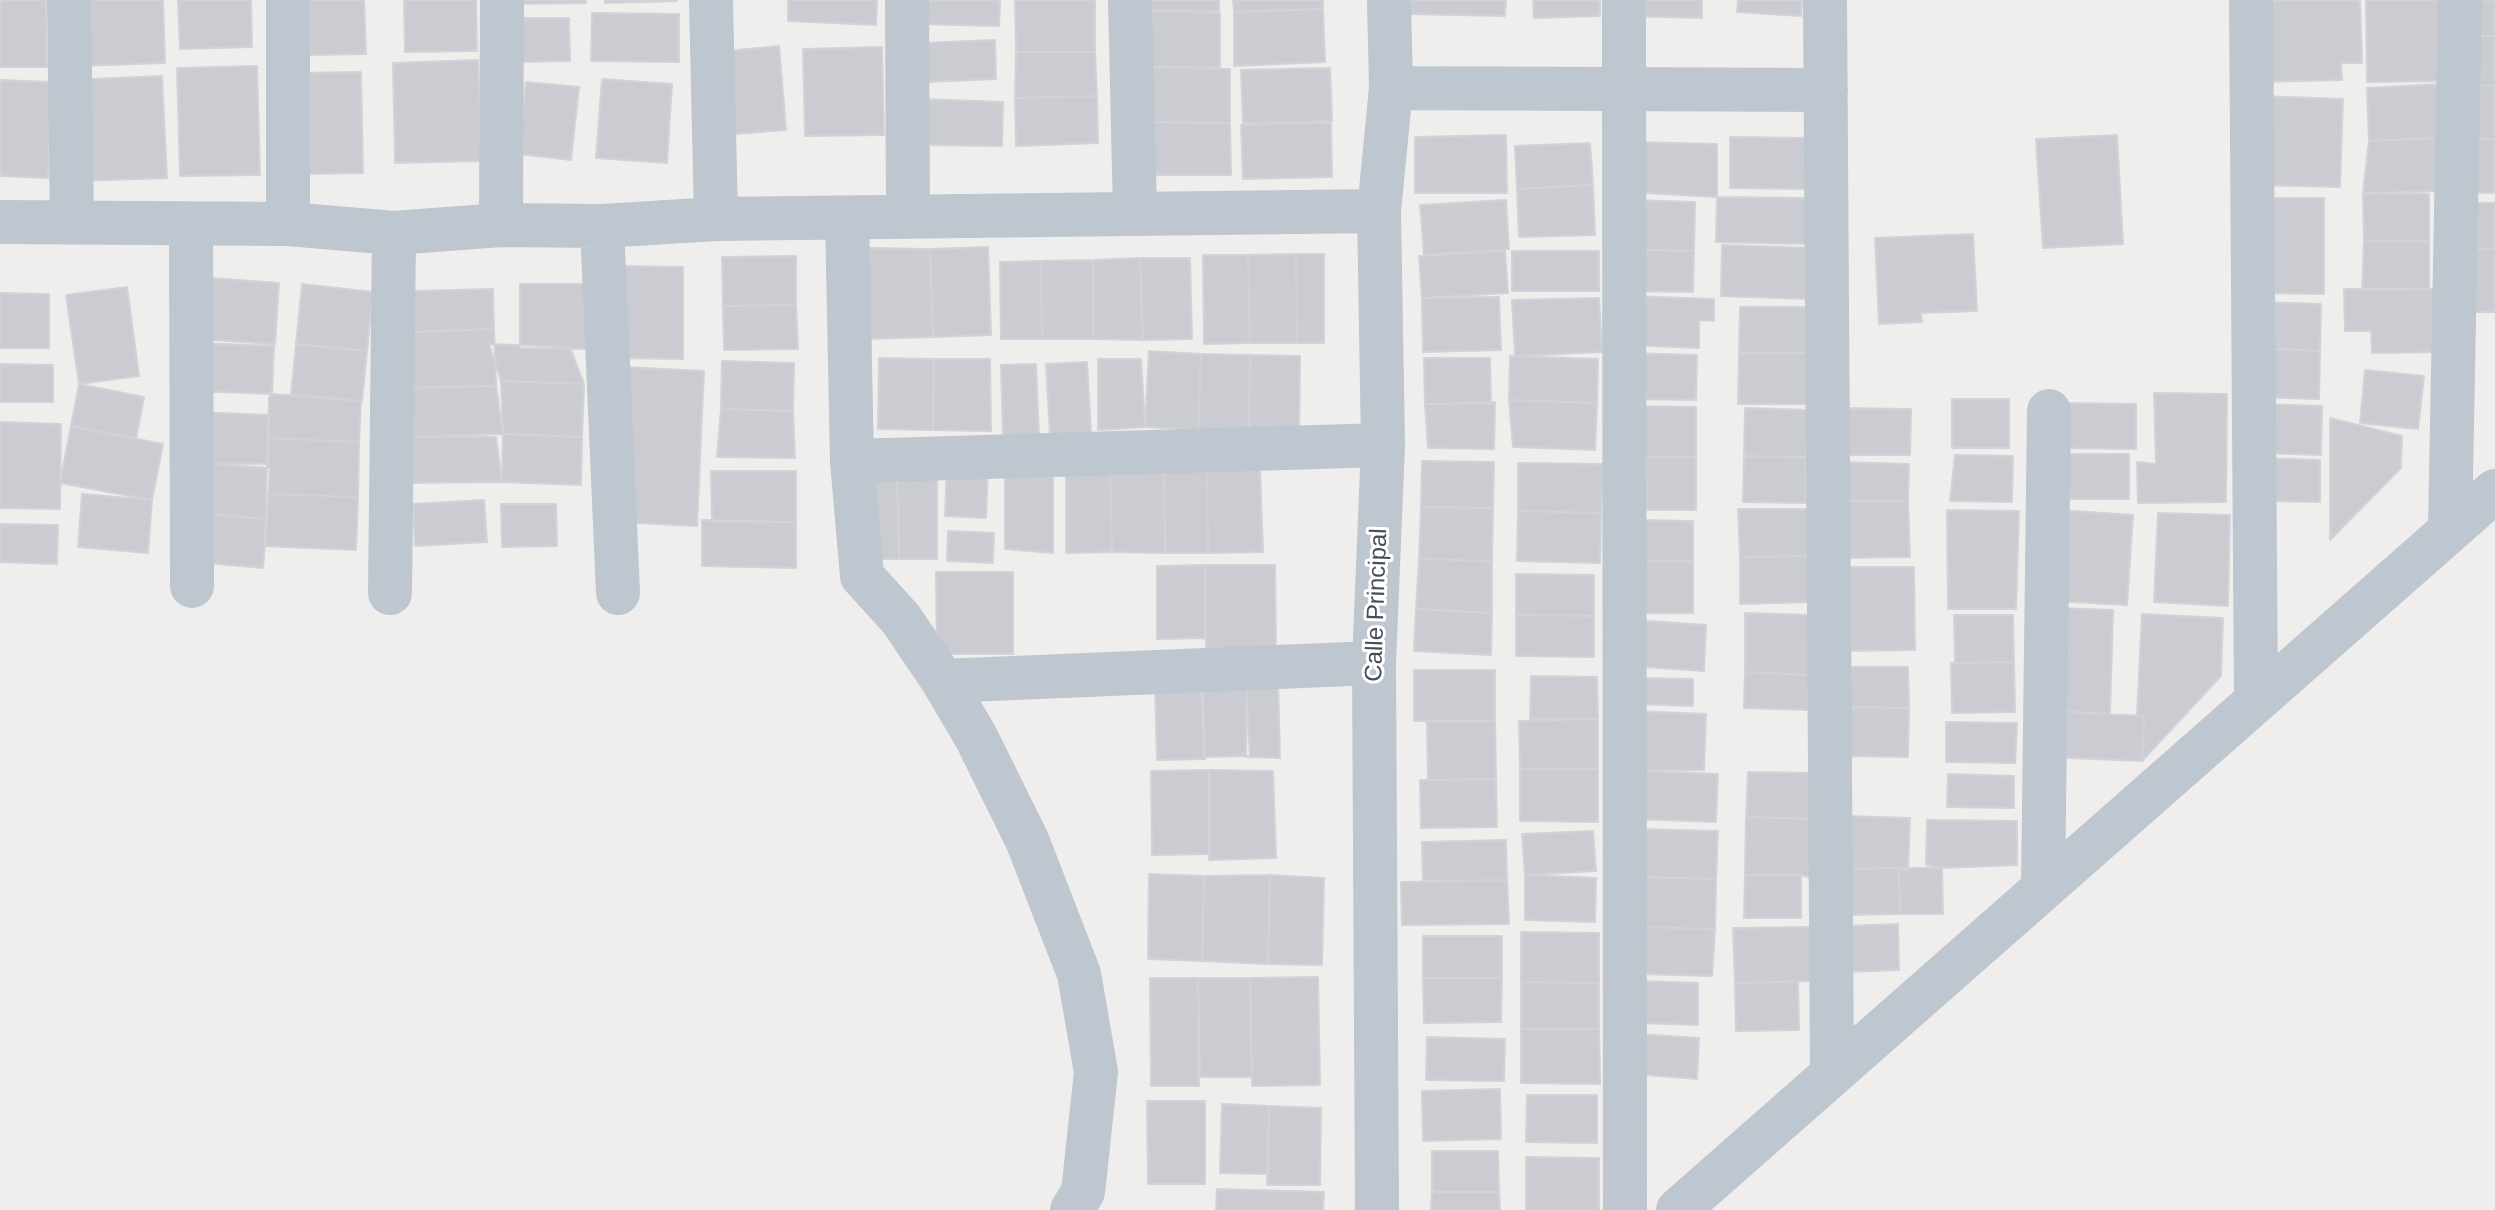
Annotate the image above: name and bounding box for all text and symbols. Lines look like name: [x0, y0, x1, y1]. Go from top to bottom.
street label: Calle Principal: [1360, 528, 1394, 682]

